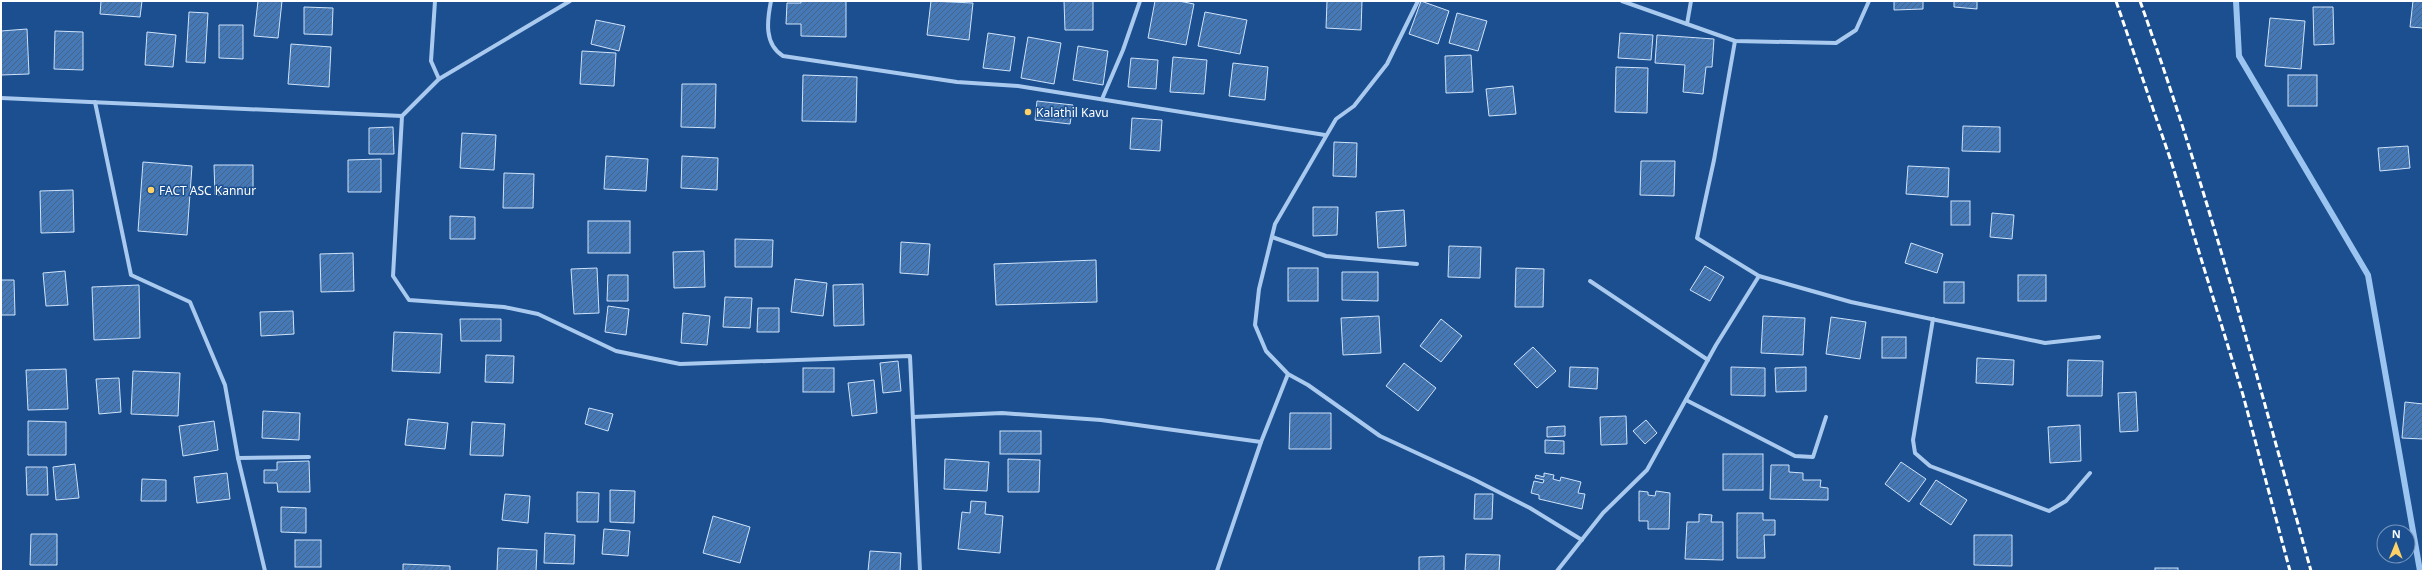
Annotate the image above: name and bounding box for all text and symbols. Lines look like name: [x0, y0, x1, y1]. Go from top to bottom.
place label: Kalathil Kavu: [1036, 104, 1109, 121]
marker: Kalathil Kavu: [1023, 107, 1033, 117]
place label: FACT ASC Kannur: [159, 182, 256, 199]
marker: FACT ASC Kannur: [146, 185, 156, 195]
north arrow: [2376, 524, 2416, 564]
text: N: [2392, 526, 2401, 541]

